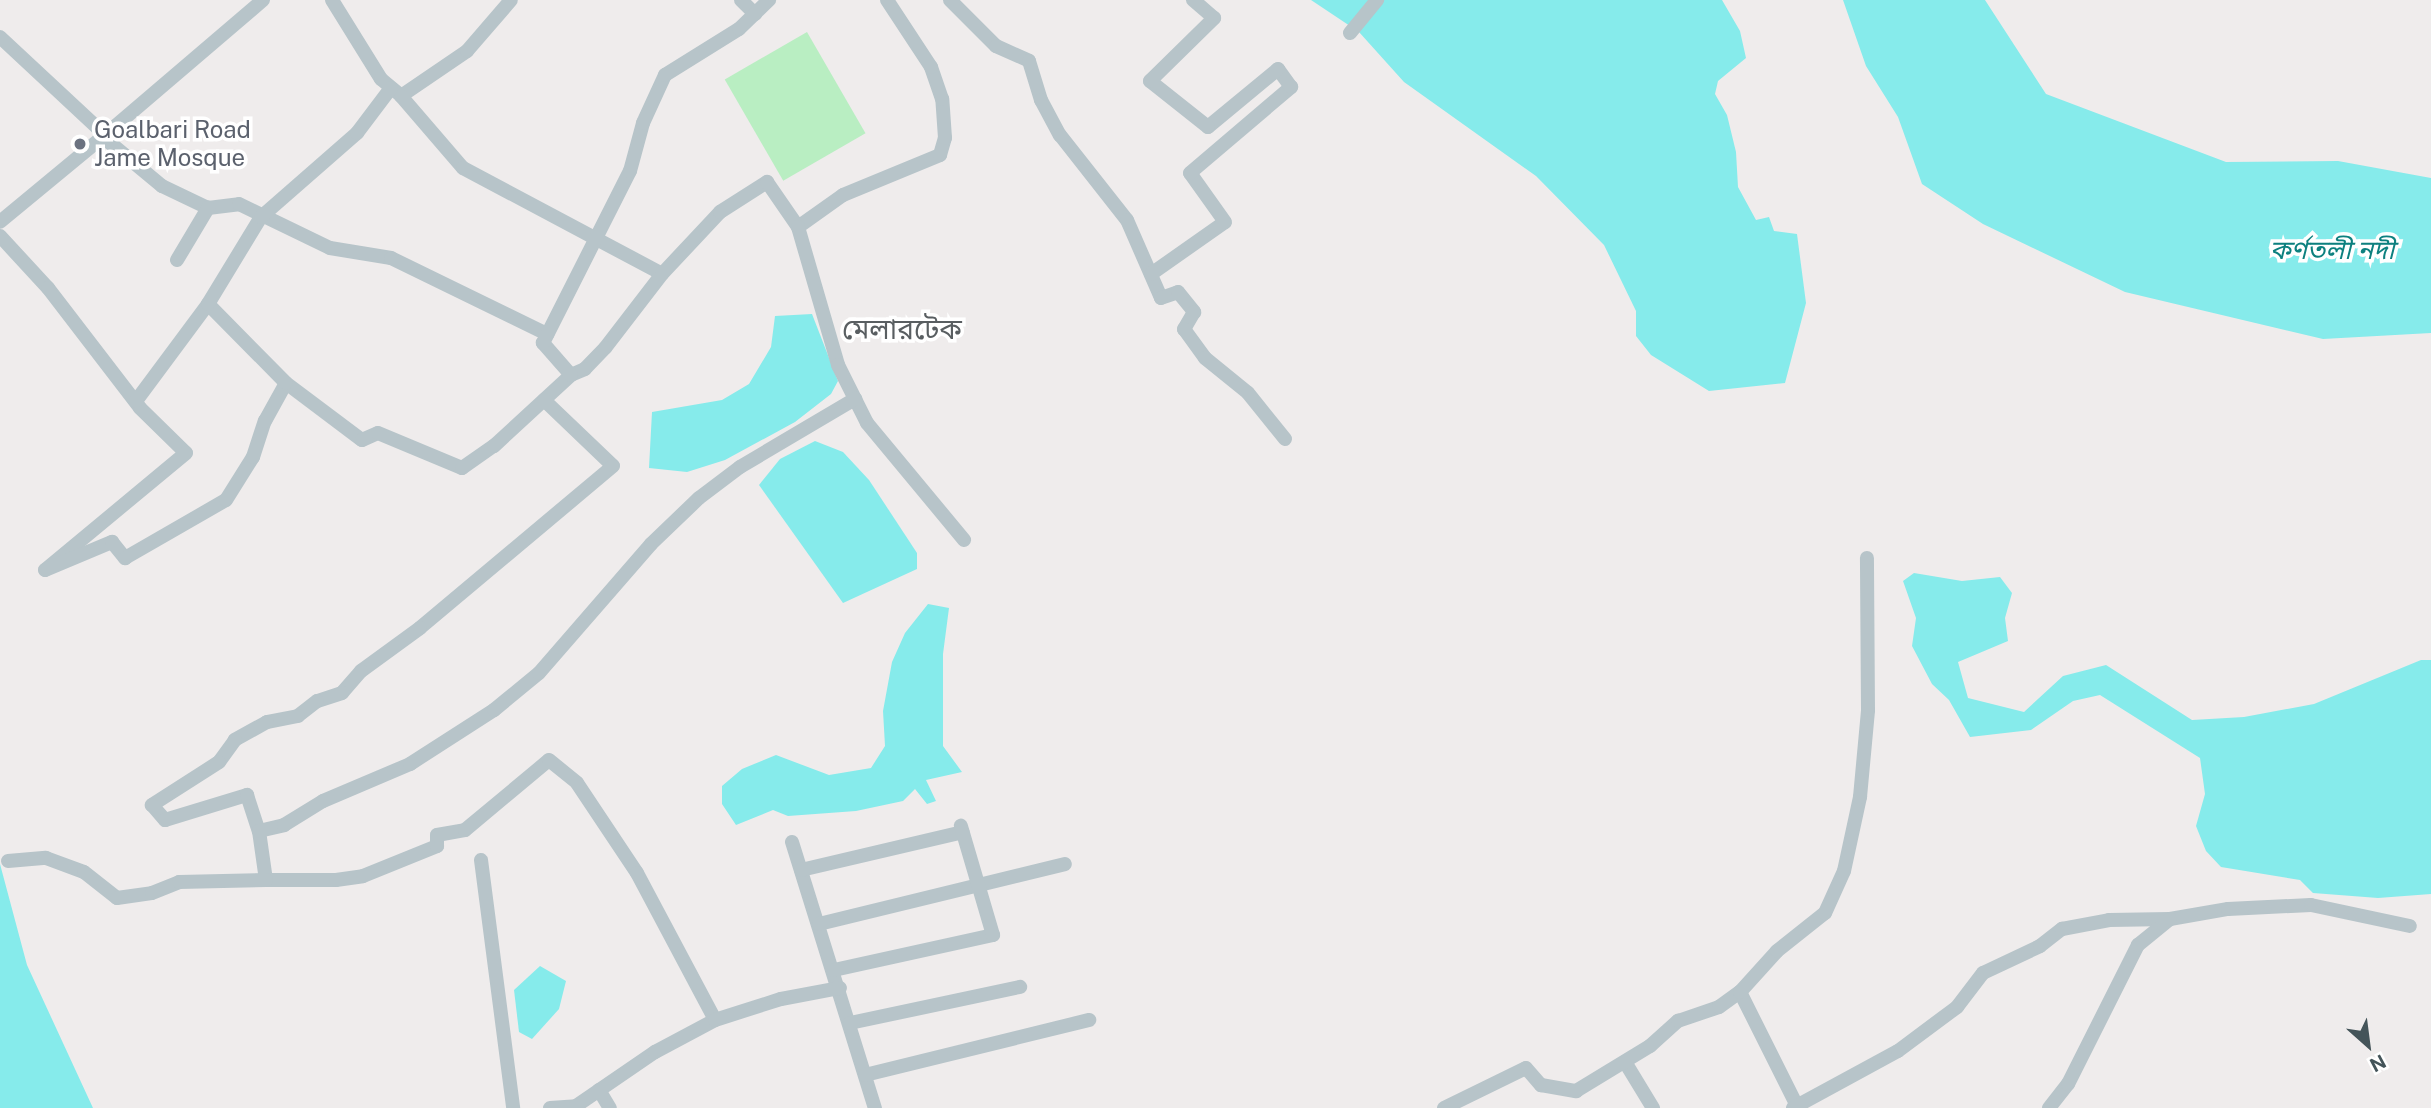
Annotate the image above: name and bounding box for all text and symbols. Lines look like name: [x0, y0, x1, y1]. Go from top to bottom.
place label: Goalbari Road Jame Mosque: [94, 116, 251, 172]
marker: Goalbari Road Jame Mosque: [72, 136, 88, 152]
water label: কর্ণতলী নদী: [2270, 234, 2394, 266]
district label: মেলারটেক: [842, 312, 962, 346]
north arrow: [2333, 1010, 2403, 1080]
text: N: [2366, 1050, 2390, 1077]

